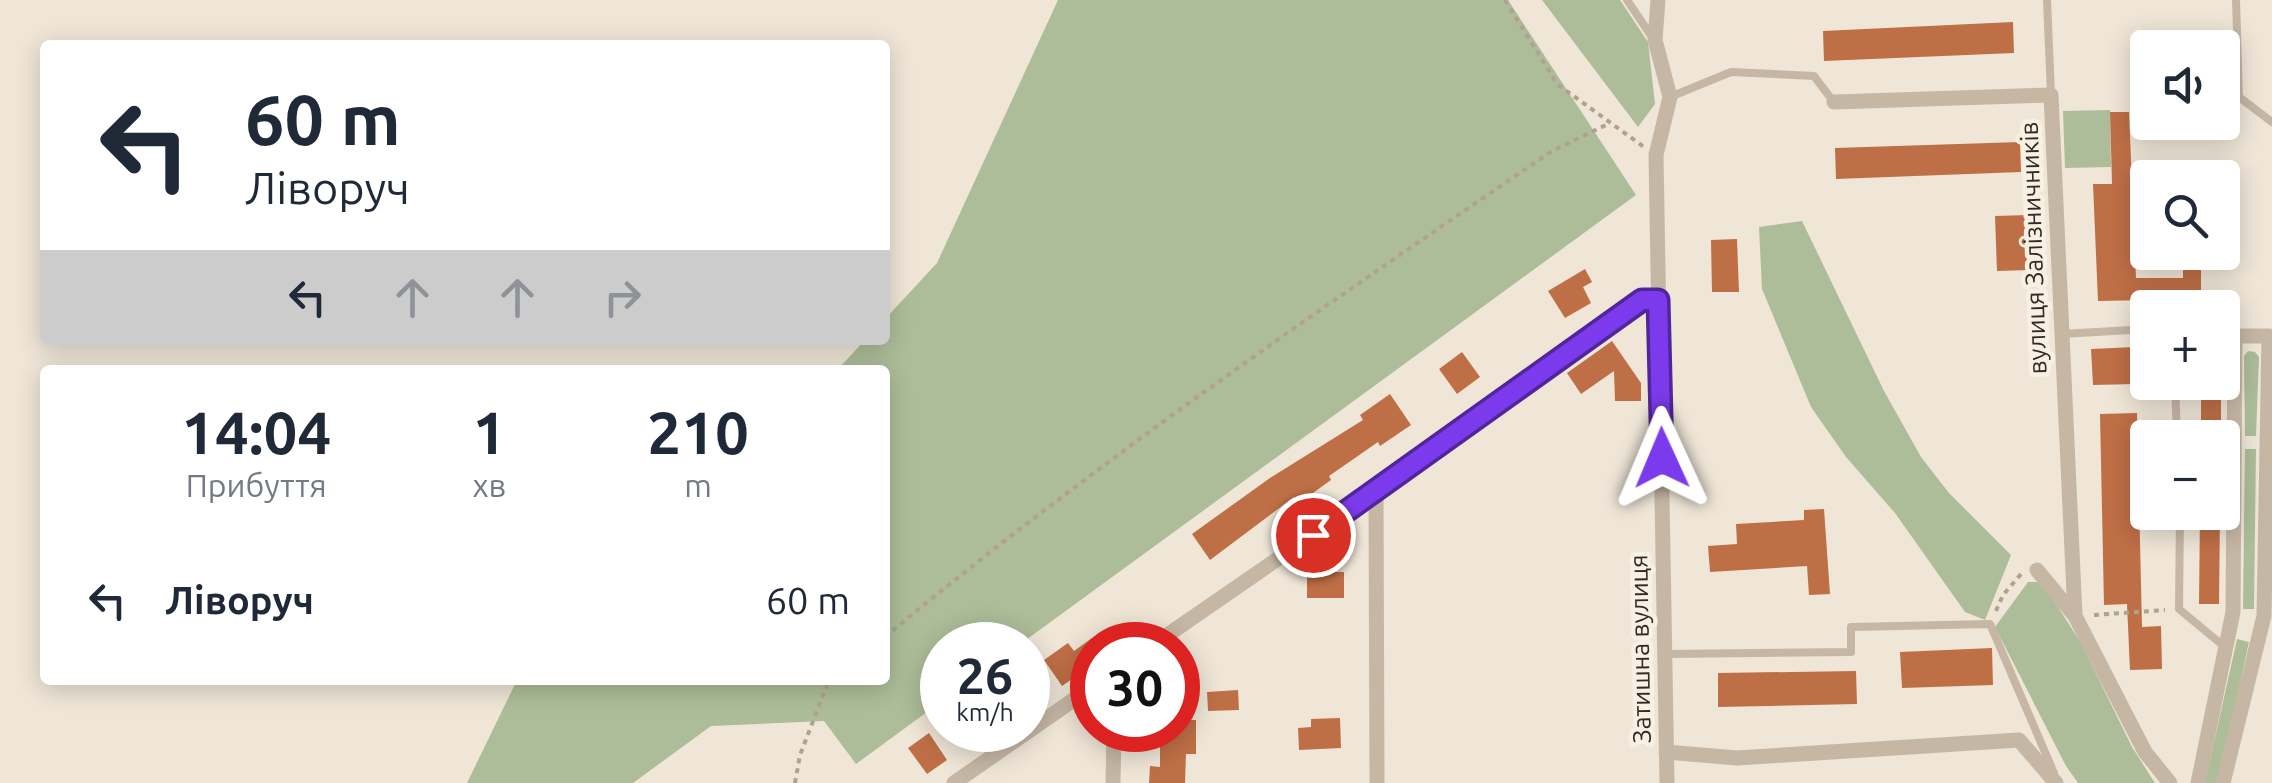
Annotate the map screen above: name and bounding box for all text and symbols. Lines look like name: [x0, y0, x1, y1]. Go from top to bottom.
map controls: [2130, 30, 2240, 530]
button: sound: [2130, 30, 2240, 140]
icon: left: [80, 80, 210, 210]
text: 60 m: [245, 80, 401, 158]
street label: вулиця Залізничників: [2015, 121, 2051, 375]
button: search: [2130, 160, 2240, 270]
text: Ліворуч: [245, 162, 410, 213]
icon: left: [280, 270, 335, 325]
icon: ahead: [385, 270, 440, 325]
icon: ahead: [490, 270, 545, 325]
icon: right: [595, 270, 650, 325]
button: +: [2130, 290, 2240, 400]
text: 14:04: [181, 398, 331, 465]
text: 1: [472, 398, 506, 465]
text: 210: [647, 398, 749, 465]
position arrow: [1610, 406, 1714, 510]
button: −: [2130, 420, 2240, 530]
text: Прибуття: [186, 467, 327, 503]
text: хв: [472, 467, 506, 503]
text: m: [684, 467, 712, 503]
pin: [1271, 493, 1356, 578]
icon: arrive: [1286, 508, 1341, 563]
street label: Затишна вулиця: [1624, 554, 1656, 744]
icon: left: [80, 573, 135, 628]
text: Ліворуч: [165, 579, 314, 621]
text: 60 m: [766, 579, 850, 621]
speed limit sign: 30: [1070, 622, 1200, 752]
text: 26: [957, 647, 1013, 703]
text: km/h: [956, 698, 1014, 726]

